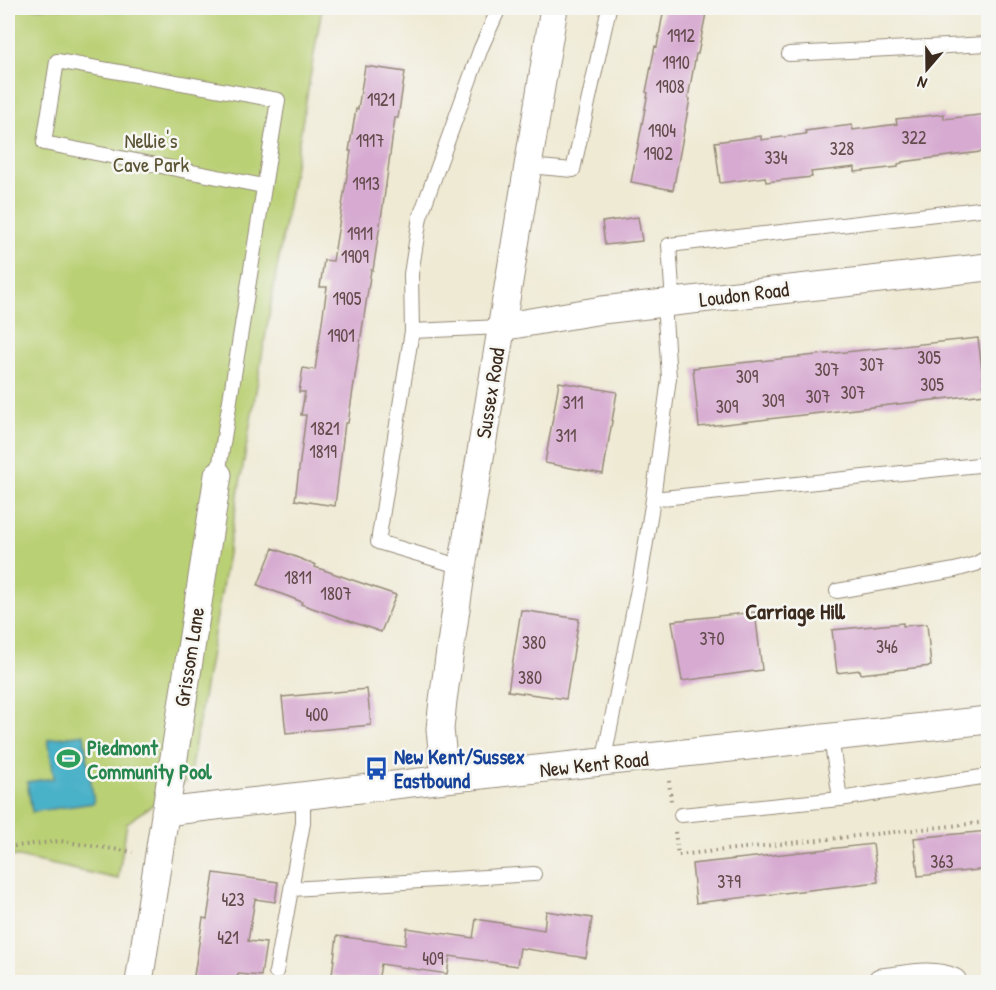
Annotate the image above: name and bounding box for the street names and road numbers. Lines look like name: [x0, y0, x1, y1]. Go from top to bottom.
street label: Loudon Road: [698, 274, 790, 314]
street label: Sussex Road: [469, 346, 511, 440]
street label: Grissom Lane: [167, 605, 211, 709]
street label: New Kent Road: [538, 744, 650, 784]

